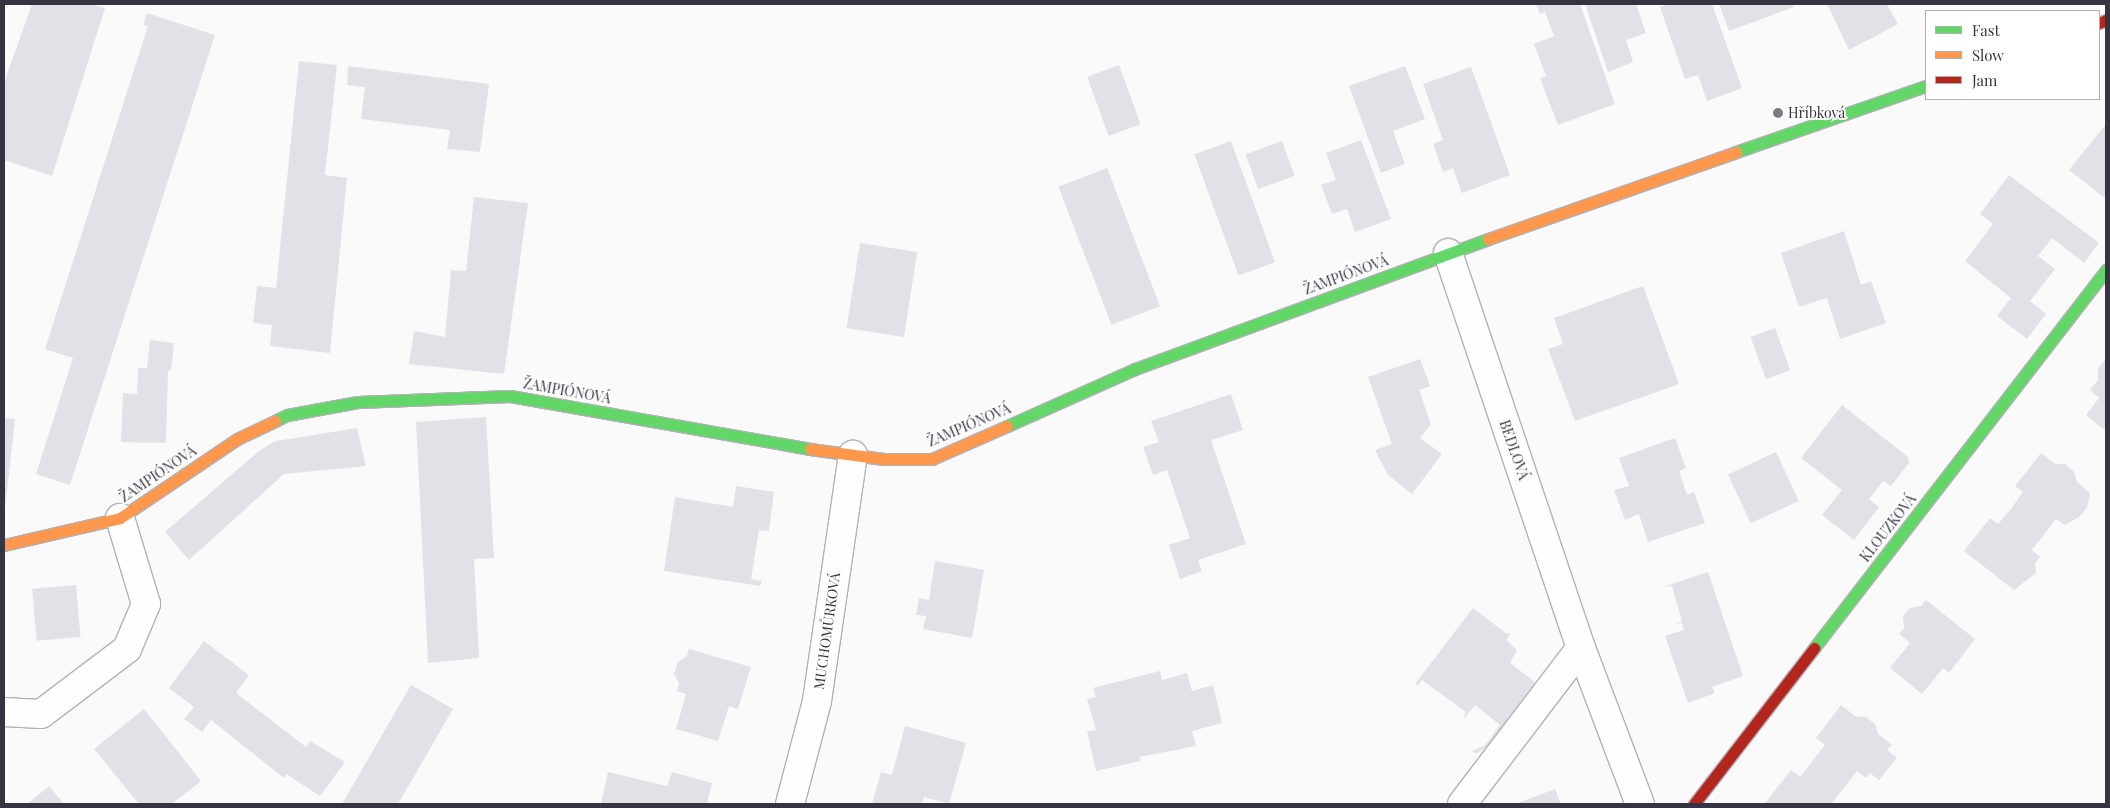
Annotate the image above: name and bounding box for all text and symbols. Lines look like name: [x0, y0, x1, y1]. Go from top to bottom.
legend: [1925, 10, 2100, 100]
text: Fast: [1972, 20, 2000, 40]
text: Slow: [1972, 45, 2004, 65]
text: Jam: [1972, 70, 1997, 90]
place label: Hříbková: [1788, 105, 1845, 121]
marker: Hříbková: [1772, 107, 1784, 119]
street label: ŽAMPIÓNOVÁ: [1301, 252, 1391, 298]
street label: ŽAMPIÓNOVÁ: [522, 375, 612, 407]
street label: ŽAMPIÓNOVÁ: [925, 400, 1013, 450]
street label: BEDLOVÁ: [1496, 418, 1532, 482]
street label: ŽAMPIÓNOVÁ: [116, 442, 200, 506]
street label: KLOUZKOVÁ: [1856, 491, 1920, 565]
street label: MUCHOMŮRKOVÁ: [810, 571, 844, 691]

